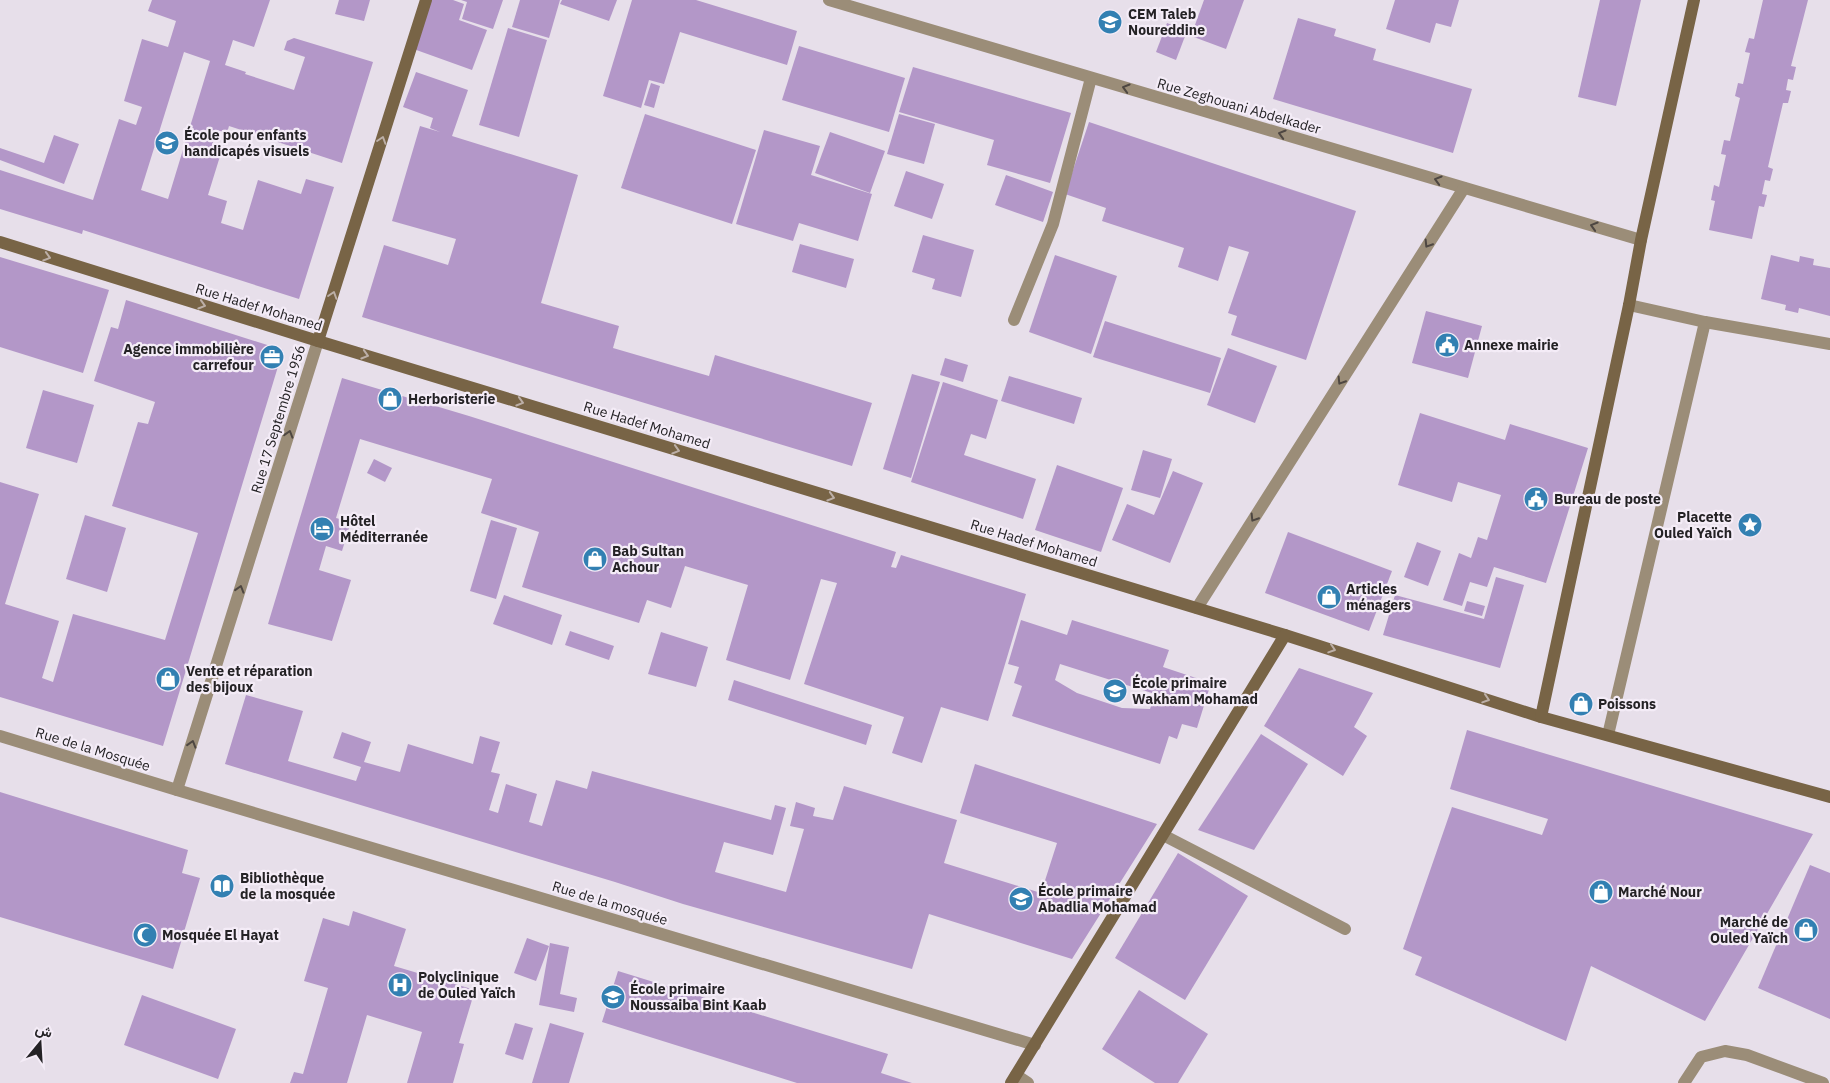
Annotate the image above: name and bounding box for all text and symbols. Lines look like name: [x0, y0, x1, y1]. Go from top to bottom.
place label: CEM Taleb Noureddine: [1128, 5, 1205, 39]
school or university icon: CEM Taleb Noureddine: [1097, 9, 1123, 35]
street label: Rue Zeghouani Abdelkader: [1155, 74, 1323, 138]
one-way arrow: [1123, 84, 1131, 94]
place label: École pour enfants handicapés visuels: [184, 125, 309, 160]
school or university icon: École pour enfants handicapés visuels: [154, 130, 180, 156]
one-way arrow: [1279, 130, 1287, 140]
one-way arrow: [376, 136, 386, 145]
one-way arrow: [1434, 176, 1443, 186]
one-way arrow: [1590, 222, 1598, 232]
one-way arrow: [1425, 238, 1435, 247]
one-way arrow: [42, 251, 50, 261]
street label: Rue Hadef Mohamed: [193, 279, 325, 335]
one-way arrow: [327, 291, 337, 299]
one-way arrow: [197, 300, 205, 310]
public building icon: Annexe mairie: [1434, 332, 1460, 358]
place label: Annexe mairie: [1464, 336, 1559, 354]
place label: Agence immobilière carrefour: [123, 340, 254, 374]
street label: Rue 17 Septembre 1956: [247, 343, 309, 495]
office icon: Agence immobilière carrefour: [259, 344, 285, 370]
one-way arrow: [360, 350, 368, 360]
one-way arrow: [1338, 375, 1348, 384]
shop icon: Herboristerie: [377, 386, 403, 412]
place label: Herboristerie: [408, 390, 496, 408]
one-way arrow: [516, 397, 524, 407]
street label: Rue Hadef Mohamed: [581, 397, 713, 453]
one-way arrow: [284, 430, 294, 438]
one-way arrow: [671, 444, 679, 454]
public building icon: Bureau de poste: [1523, 486, 1549, 512]
place label: Bureau de poste: [1554, 490, 1661, 508]
one-way arrow: [827, 491, 835, 501]
place label: Placette Ouled Yaïch: [1654, 508, 1732, 542]
place label: Hôtel Méditerranée: [340, 512, 428, 546]
place icon: Placette Ouled Yaïch: [1737, 512, 1763, 538]
one-way arrow: [1251, 513, 1261, 522]
street label: Rue Hadef Mohamed: [968, 515, 1100, 571]
hotel icon: Hôtel Méditerranée: [309, 516, 335, 542]
place label: Bab Sultan Achour: [612, 542, 684, 576]
shop icon: Bab Sultan Achour: [582, 546, 608, 572]
place label: Articles ménagers: [1346, 580, 1411, 614]
shop icon: Articles ménagers: [1316, 584, 1342, 610]
one-way arrow: [235, 585, 245, 593]
one-way arrow: [1327, 644, 1335, 654]
place label: Vente et réparation des bijoux: [186, 662, 313, 696]
shop icon: Vente et réparation des bijoux: [155, 666, 181, 692]
place label: École primaire Wakham Mohamad: [1132, 673, 1258, 708]
school or university icon: École primaire Wakham Mohamad: [1102, 678, 1128, 704]
shop icon: Poissons: [1568, 691, 1594, 717]
one-way arrow: [1482, 693, 1490, 703]
place label: Poissons: [1598, 695, 1656, 713]
street label: Rue de la Mosquée: [33, 723, 153, 775]
one-way arrow: [186, 740, 196, 748]
place label: Bibliothèque de la mosquée: [240, 869, 335, 903]
library icon: Bibliothèque de la mosquée: [209, 873, 235, 899]
street label: Rue de la mosquée: [550, 877, 670, 929]
shop icon: Marché Nour: [1588, 879, 1614, 905]
place label: École primaire Abadlia Mohamad: [1038, 881, 1157, 916]
place label: Marché Nour: [1618, 883, 1702, 901]
school or university icon: École primaire Abadlia Mohamad: [1008, 886, 1034, 912]
place label: Marché de Ouled Yaïch: [1710, 913, 1788, 947]
shop icon: Marché de Ouled Yaïch: [1793, 917, 1819, 943]
mosque icon: Mosquée El Hayat: [132, 922, 158, 948]
place label: Mosquée El Hayat: [162, 926, 279, 944]
place label: Polyclinique de Ouled Yaïch: [418, 968, 516, 1002]
hospital icon: Polyclinique de Ouled Yaïch: [387, 972, 413, 998]
place label: École primaire Noussaiba Bint Kaab: [630, 979, 767, 1014]
school or university icon: École primaire Noussaiba Bint Kaab: [600, 984, 626, 1010]
north arrow: [15, 1018, 65, 1068]
text: ش: [33, 1019, 55, 1042]

